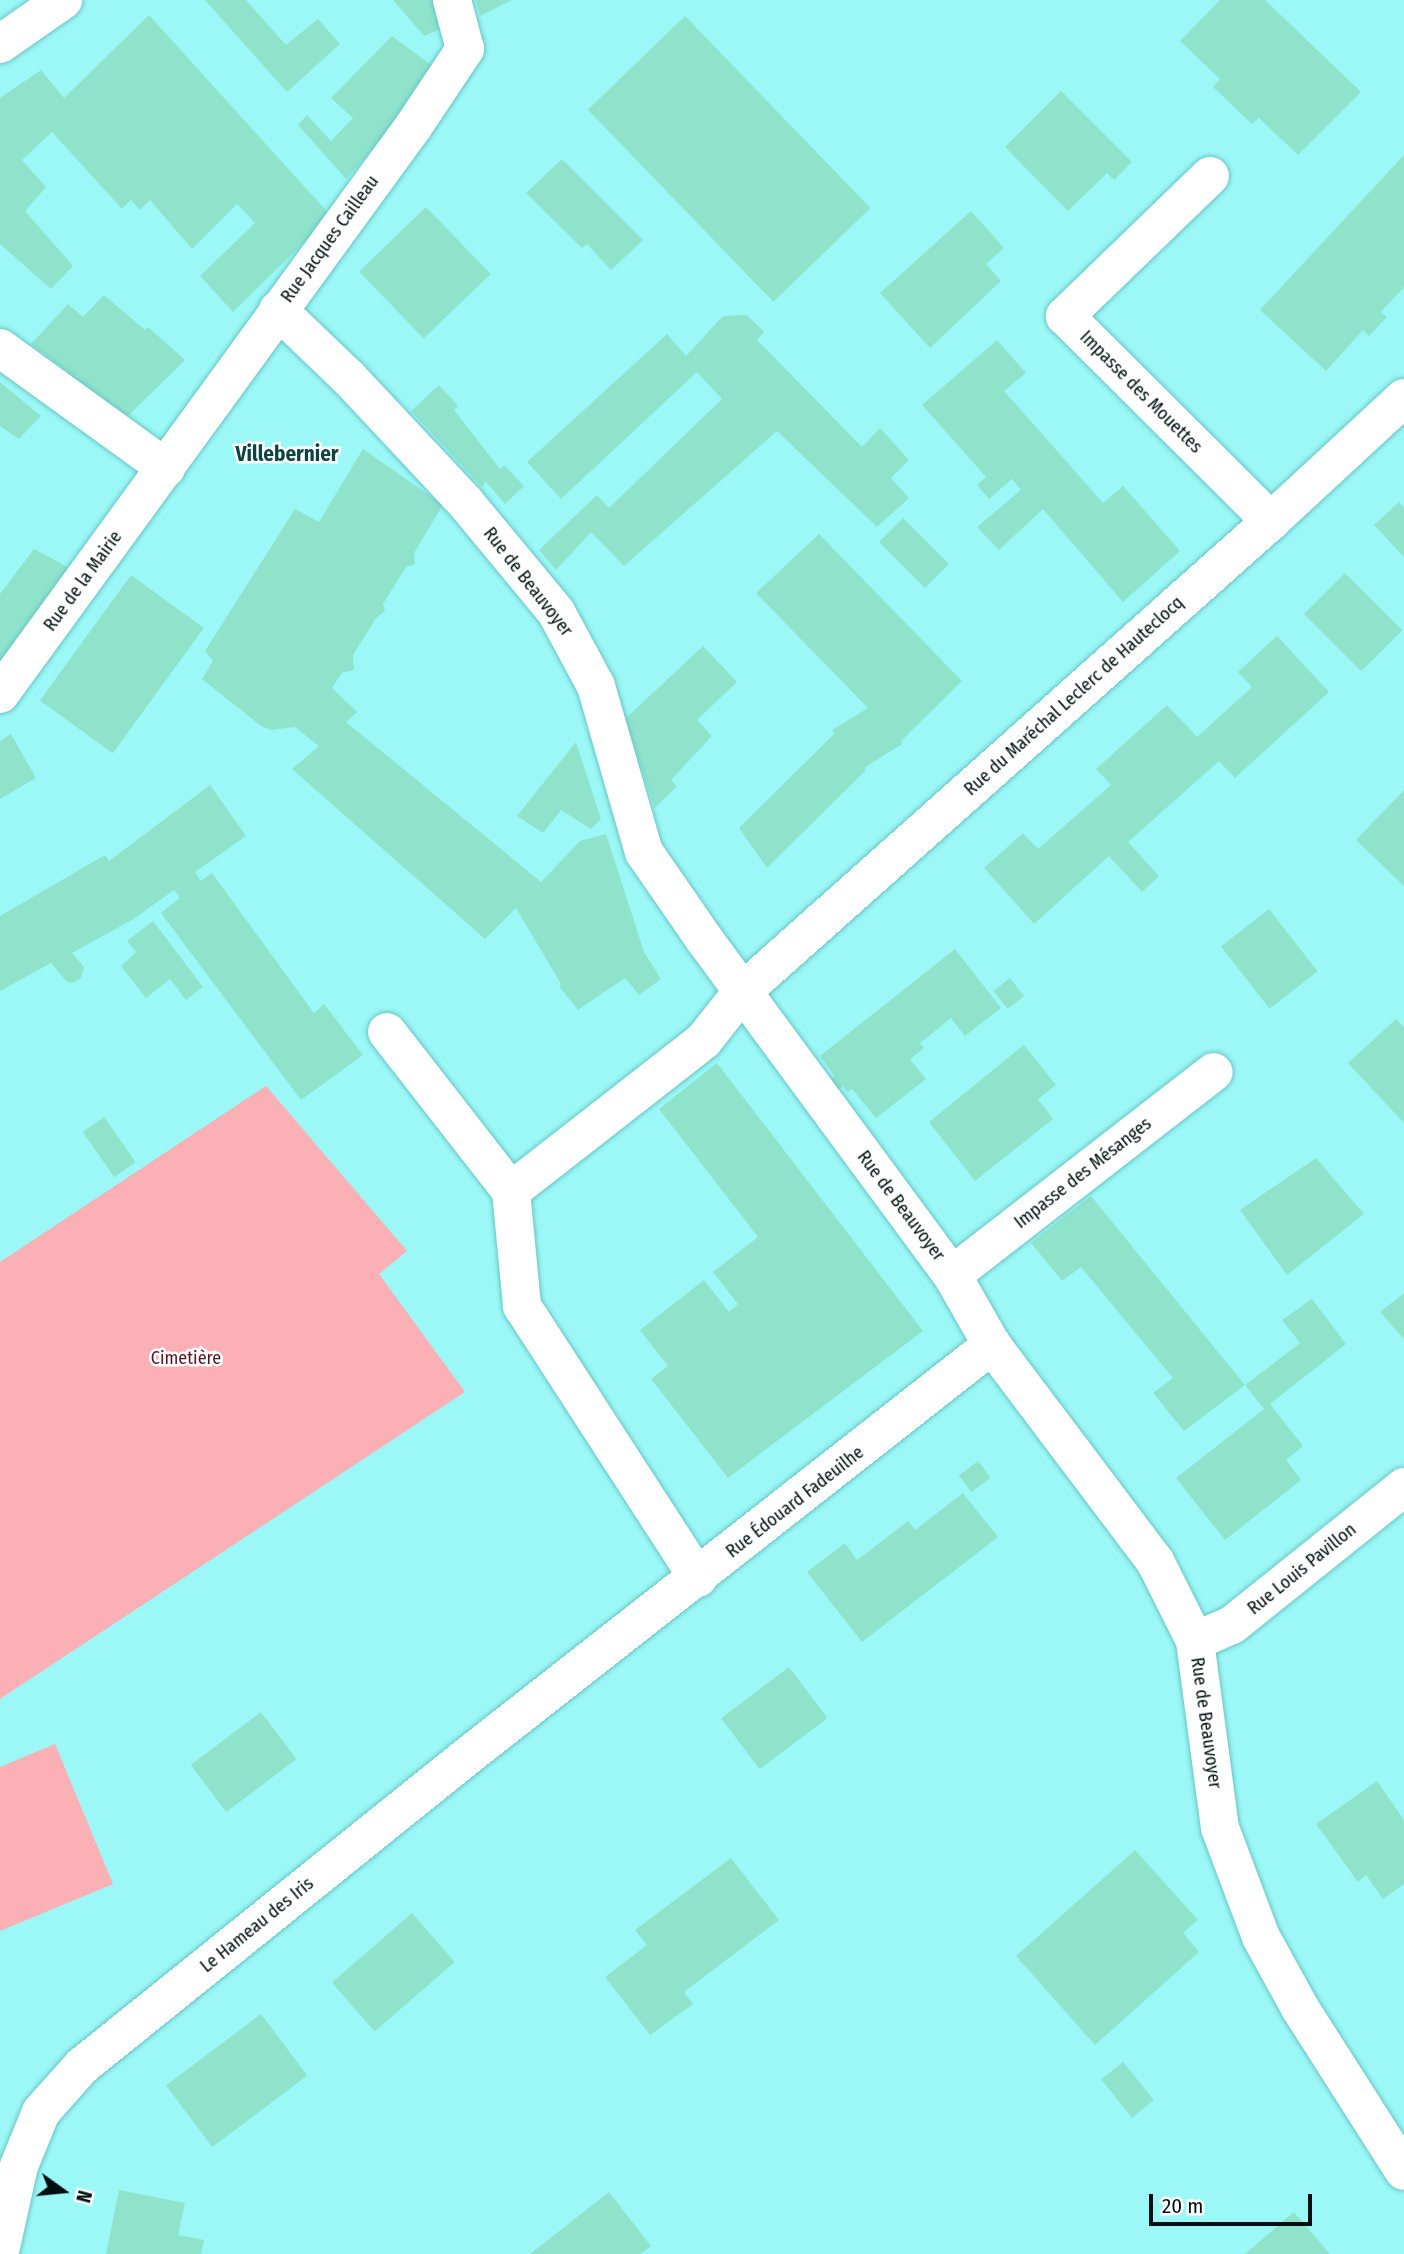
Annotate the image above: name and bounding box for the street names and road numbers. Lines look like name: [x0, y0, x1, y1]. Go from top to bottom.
street label: Rue Jacques Cailleau: [277, 171, 383, 307]
street label: Impasse des Mouettes: [1075, 326, 1207, 458]
street label: Rue de Beauvoyer: [479, 523, 577, 641]
street label: Rue de la Mairie: [39, 527, 127, 635]
street label: Rue du Maréchal Leclerc de Hauteclocq: [960, 592, 1188, 800]
street label: Impasse des Mésanges: [1010, 1113, 1156, 1233]
street label: Rue de Beauvoyer: [853, 1147, 949, 1265]
street label: Rue Édouard Fadeuilhe: [722, 1442, 868, 1562]
street label: Rue Louis Pavillon: [1243, 1519, 1361, 1619]
street label: Rue de Beauvoyer: [1186, 1656, 1226, 1790]
street label: Le Hameau des Iris: [196, 1873, 318, 1977]

